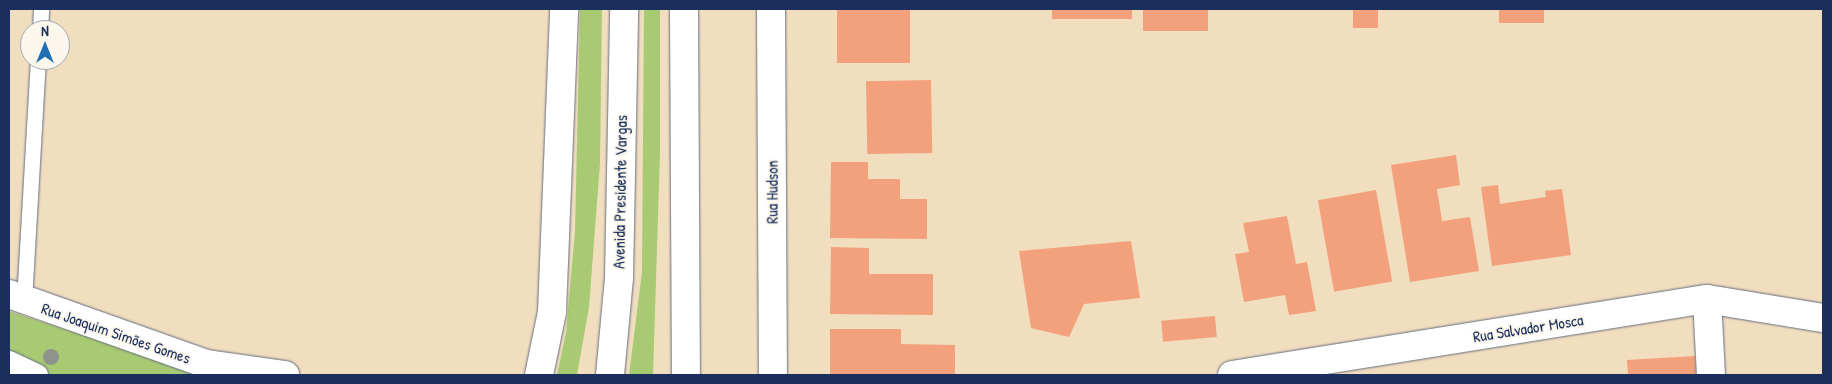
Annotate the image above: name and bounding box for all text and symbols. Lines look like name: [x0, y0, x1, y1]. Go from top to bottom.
north arrow: [20, 20, 70, 70]
text: N: [41, 21, 49, 40]
street label: Avenida Presidente Vargas: [609, 115, 631, 269]
street label: Rua Hudson: [762, 160, 782, 224]
street label: Rua Joaquim Simões Gomes: [39, 298, 193, 368]
street label: Rua Salvador Mosca: [1472, 310, 1584, 346]

